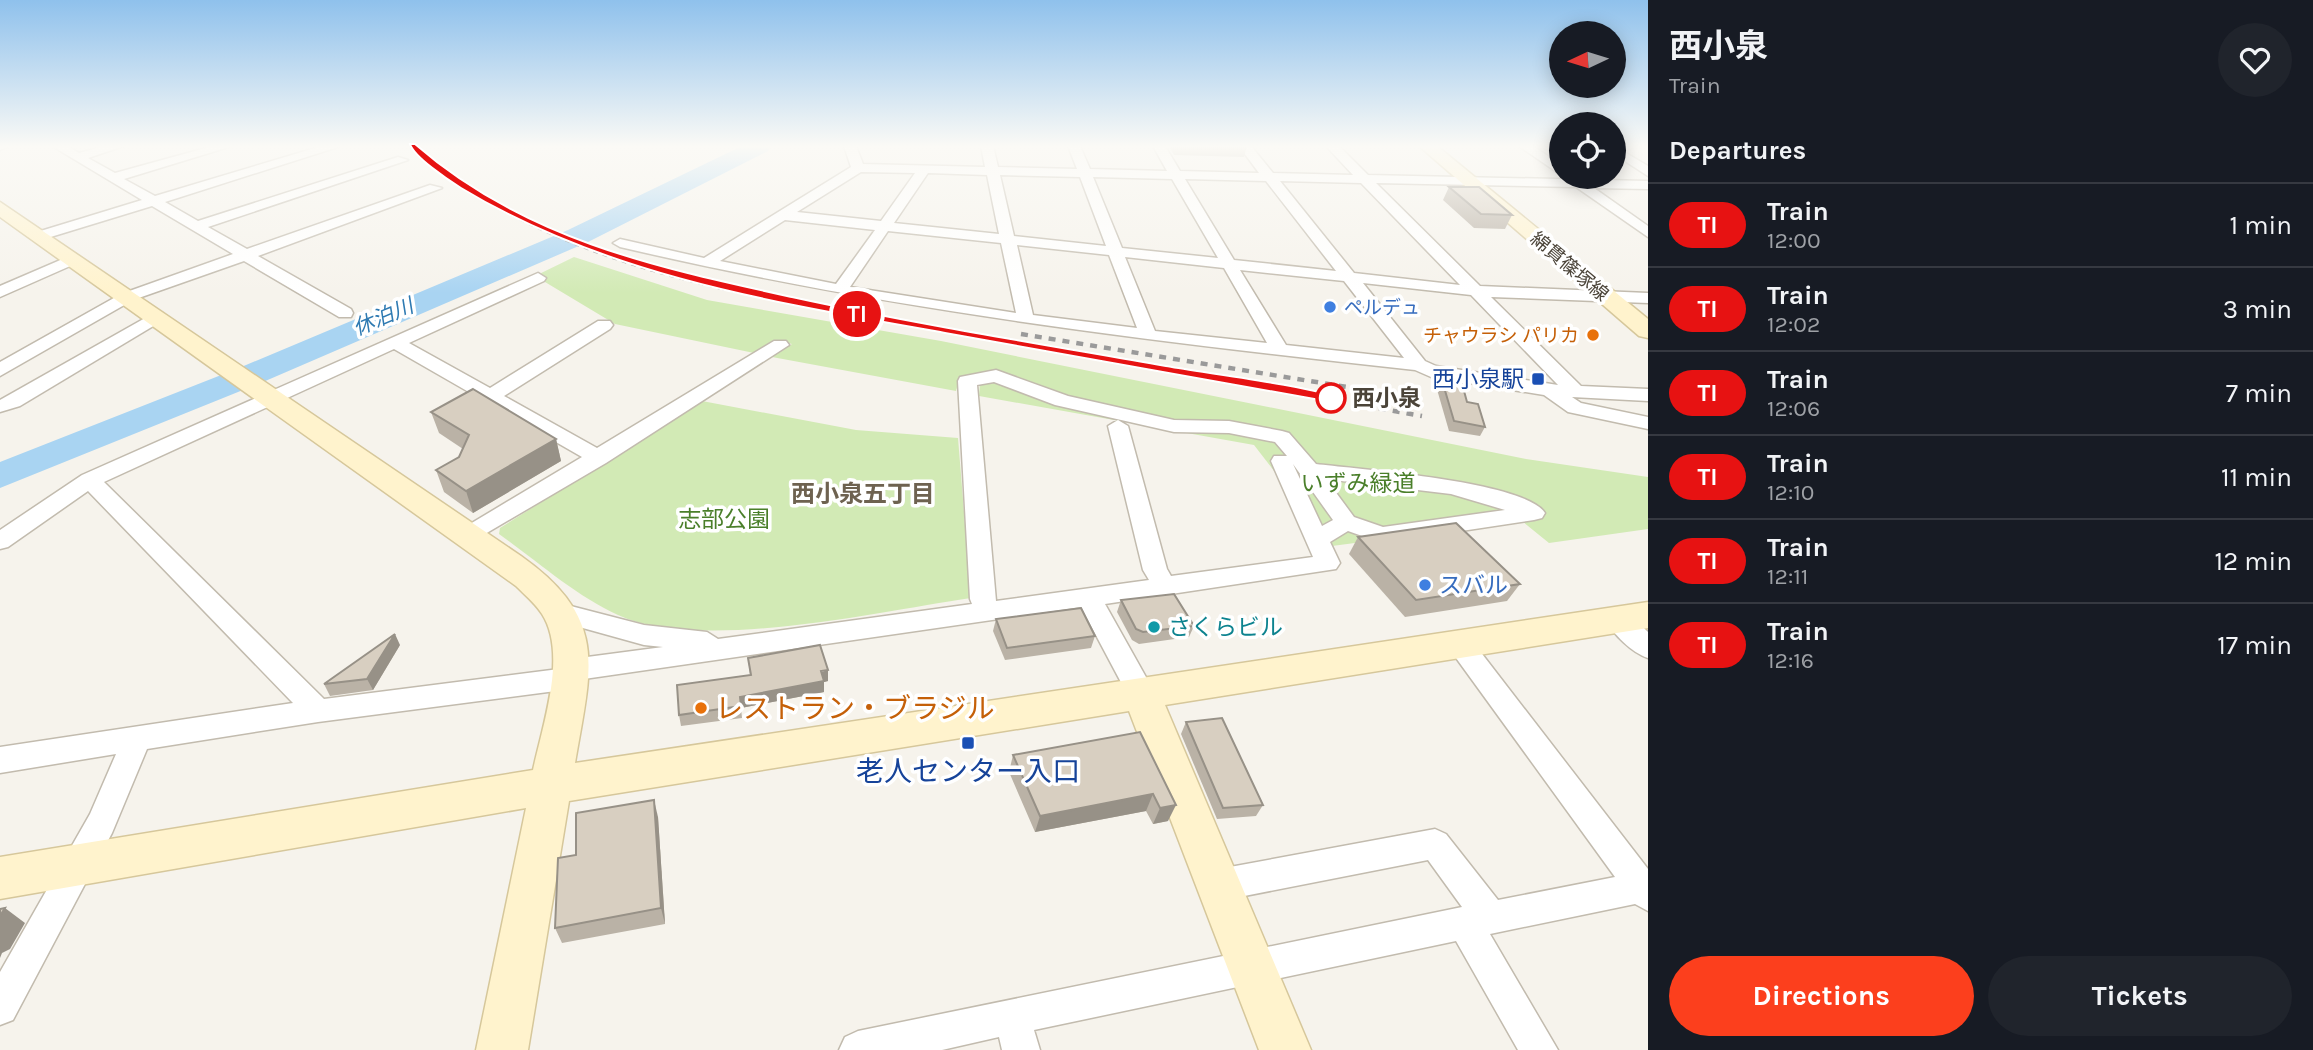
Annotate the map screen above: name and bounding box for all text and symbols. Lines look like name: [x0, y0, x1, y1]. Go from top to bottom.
north arrow: [1549, 21, 1626, 98]
map controls: [1549, 21, 1626, 189]
button: heart: [2218, 23, 2292, 97]
text: 西小泉: [1669, 27, 1768, 65]
text: Train: [1669, 72, 1721, 99]
button: locate: [1549, 112, 1626, 189]
text: Departures: [1669, 135, 1806, 166]
text: Train: [1767, 196, 1829, 227]
text: 1 min: [2229, 210, 2292, 241]
text: TI: [1697, 211, 1718, 239]
text: 12:00: [1767, 227, 1821, 254]
street label: 綿貫篠塚線: [1526, 228, 1613, 306]
text: Train: [1767, 280, 1829, 311]
line badge: TI: [826, 291, 888, 337]
water label: 休泊川: [349, 293, 419, 340]
text: 3 min: [2223, 294, 2292, 325]
text: TI: [1697, 295, 1718, 323]
place label: ペルデュ: [1344, 297, 1420, 319]
marker: ペルデュ: [1322, 299, 1338, 315]
text: TI: [847, 300, 867, 328]
text: 12:02: [1767, 311, 1820, 338]
place label: チャウラシ パリカ: [1423, 325, 1579, 347]
marker: チャウラシ パリカ: [1585, 327, 1601, 343]
text: Train: [1767, 364, 1829, 395]
place label: 西小泉駅: [1432, 366, 1524, 393]
marker: 西小泉駅: [1530, 371, 1546, 387]
text: 7 min: [2226, 378, 2292, 409]
text: TI: [1697, 379, 1718, 407]
marker: 西小泉: [1316, 383, 1346, 413]
place label: 西小泉: [1352, 385, 1421, 412]
text: 12:06: [1767, 395, 1820, 422]
text: Train: [1767, 448, 1829, 479]
text: 11 min: [2221, 462, 2292, 493]
text: TI: [1697, 463, 1718, 491]
park label: いずみ緑道: [1301, 470, 1416, 497]
text: 12:10: [1767, 479, 1814, 506]
district label: 西小泉五丁目: [791, 480, 935, 508]
park label: 志部公園: [678, 506, 770, 533]
text: Train: [1767, 532, 1829, 563]
text: 12 min: [2214, 546, 2292, 577]
text: TI: [1697, 547, 1718, 575]
text: 12:11: [1767, 563, 1808, 590]
place label: スバル: [1439, 572, 1508, 599]
marker: スバル: [1417, 577, 1433, 593]
place label: さくらビル: [1168, 614, 1283, 641]
text: Train: [1767, 616, 1829, 647]
marker: さくらビル: [1146, 619, 1162, 635]
text: 17 min: [2217, 630, 2292, 661]
text: TI: [1697, 631, 1718, 659]
text: 12:16: [1767, 647, 1814, 674]
place label: レストラン・ブラジル: [715, 692, 994, 725]
marker: レストラン・ブラジル: [693, 700, 709, 716]
marker: 老人センター入口: [960, 735, 976, 751]
place label: 老人センター入口: [856, 755, 1080, 788]
button: Directions: [1669, 956, 1974, 1036]
button: Tickets: [1988, 956, 2292, 1036]

